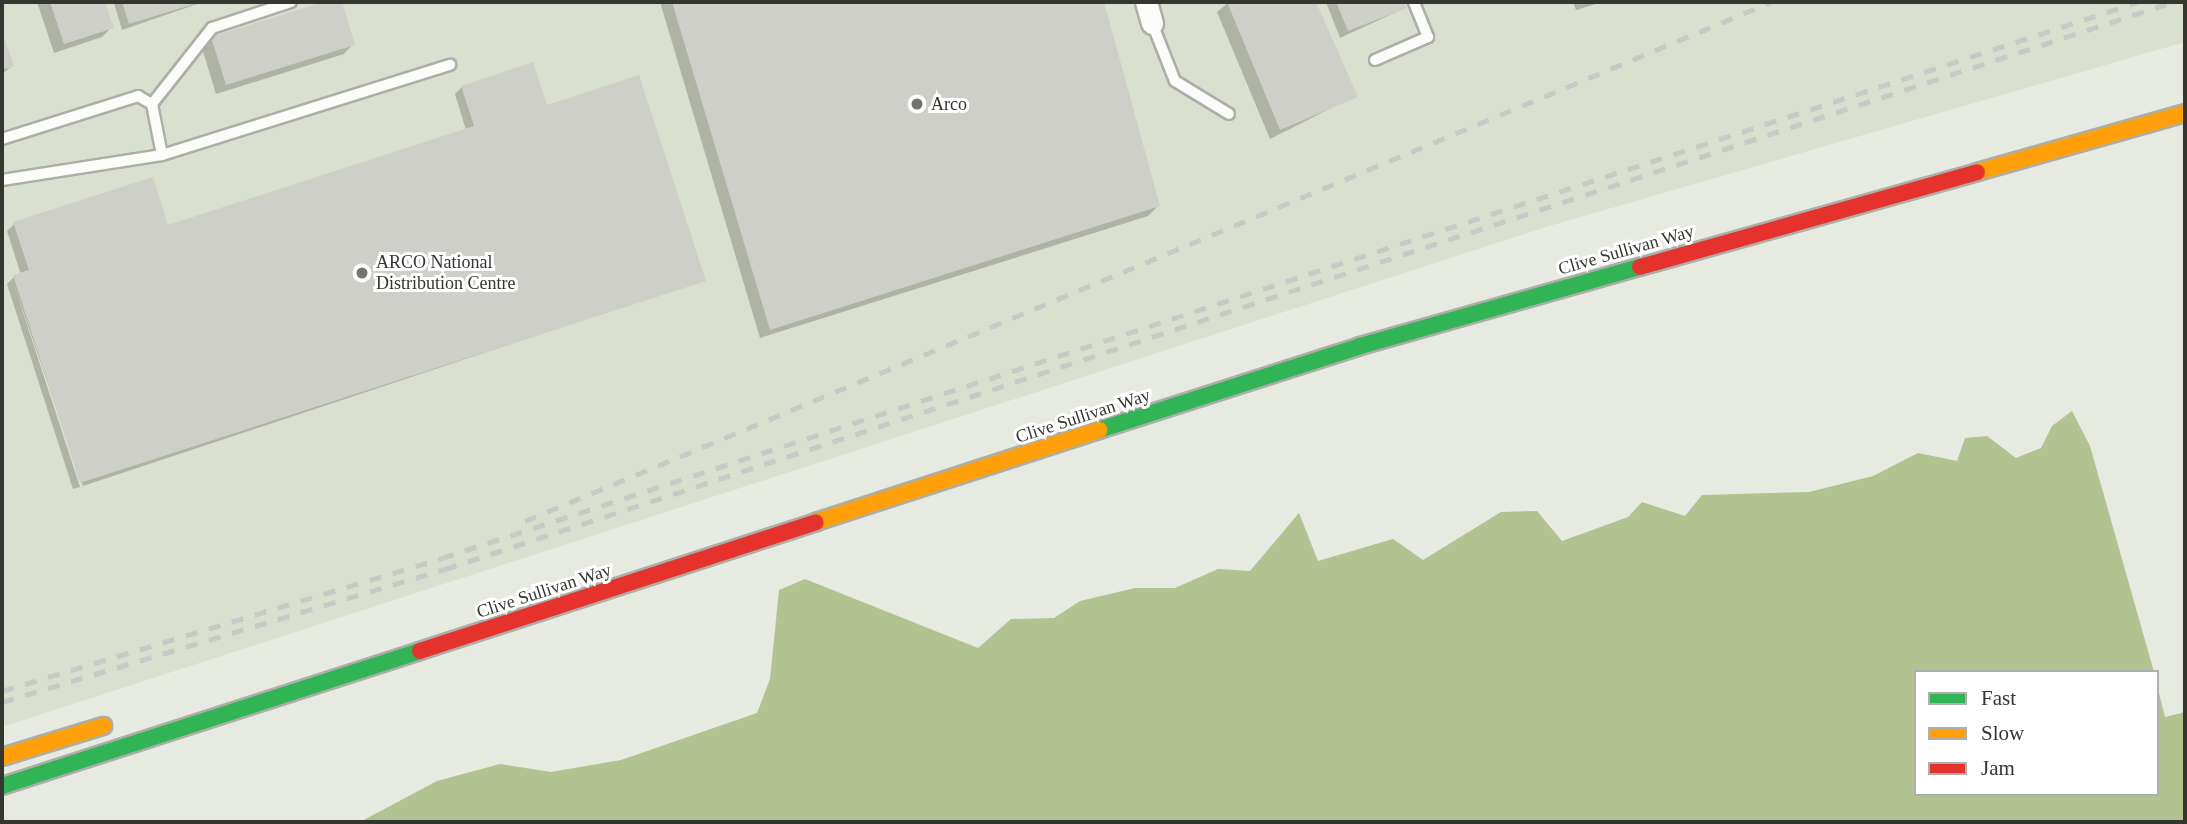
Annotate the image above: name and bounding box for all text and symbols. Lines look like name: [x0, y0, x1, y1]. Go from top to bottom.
place label: Arco: [931, 93, 967, 115]
marker: Arco: [909, 96, 925, 112]
street label: Clive Sullivan Way: [1555, 220, 1697, 280]
place label: ARCO National Distribution Centre: [376, 252, 515, 294]
marker: ARCO National Distribution Centre: [354, 265, 370, 281]
street label: Clive Sullivan Way: [1013, 384, 1153, 448]
street label: Clive Sullivan Way: [474, 559, 614, 623]
legend: [1914, 670, 2159, 796]
text: Fast: [1981, 686, 2016, 710]
text: Slow: [1981, 721, 2024, 745]
text: Jam: [1981, 756, 2015, 780]

